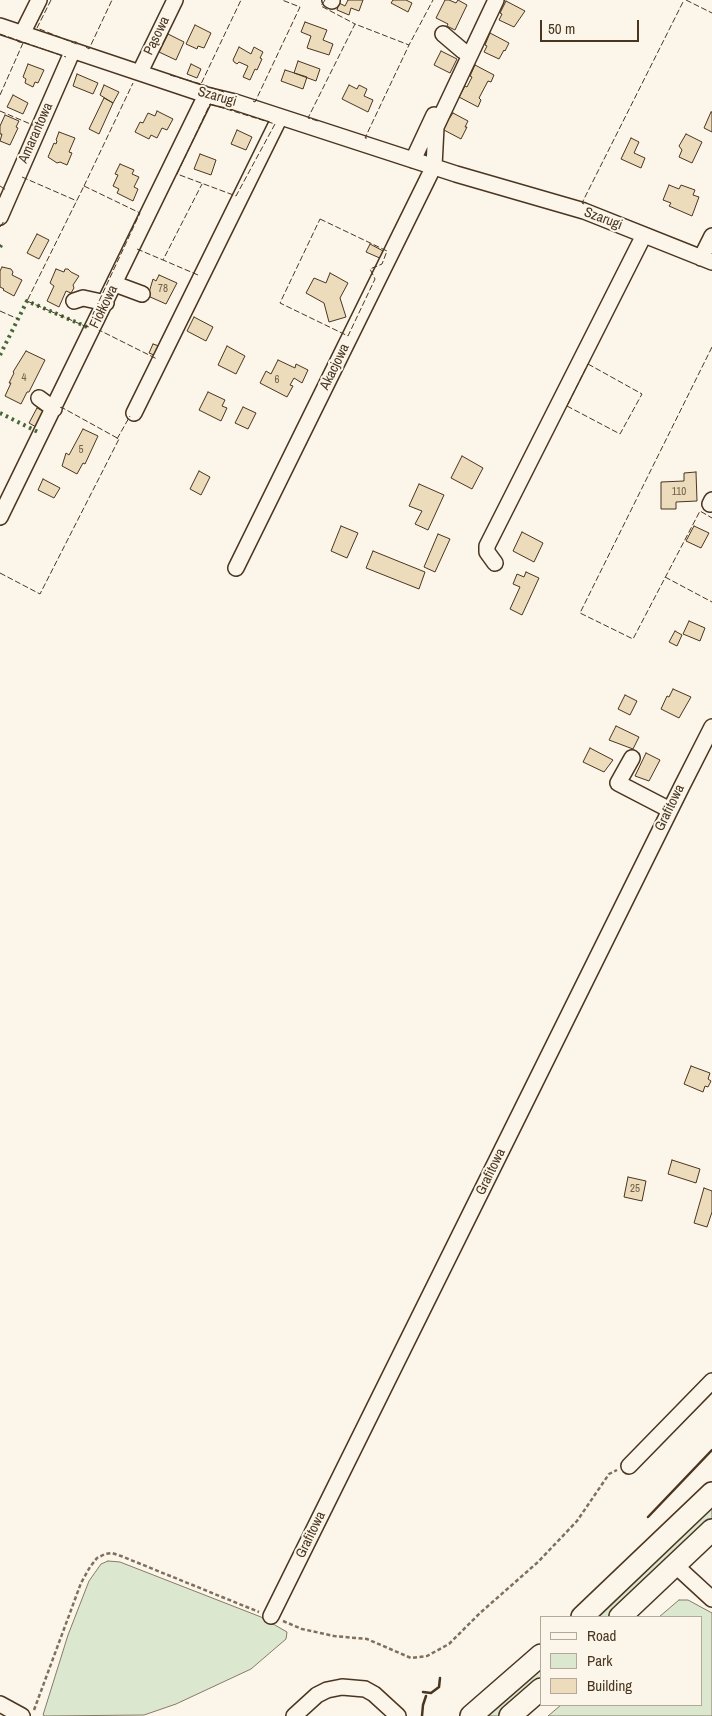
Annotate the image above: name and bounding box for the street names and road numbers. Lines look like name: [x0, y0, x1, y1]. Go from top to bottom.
street label: Pąsowa: [140, 14, 174, 58]
street label: Szarugi: [196, 83, 238, 111]
street label: Amarantowa: [15, 100, 57, 166]
street label: Szarugi: [582, 204, 624, 234]
street label: Fiołkowa: [86, 283, 122, 331]
street label: Akacjowa: [317, 341, 353, 393]
street label: Grafitowa: [652, 782, 688, 834]
street label: Grafitowa: [473, 1146, 509, 1198]
street label: Grafitowa: [293, 1509, 329, 1561]

